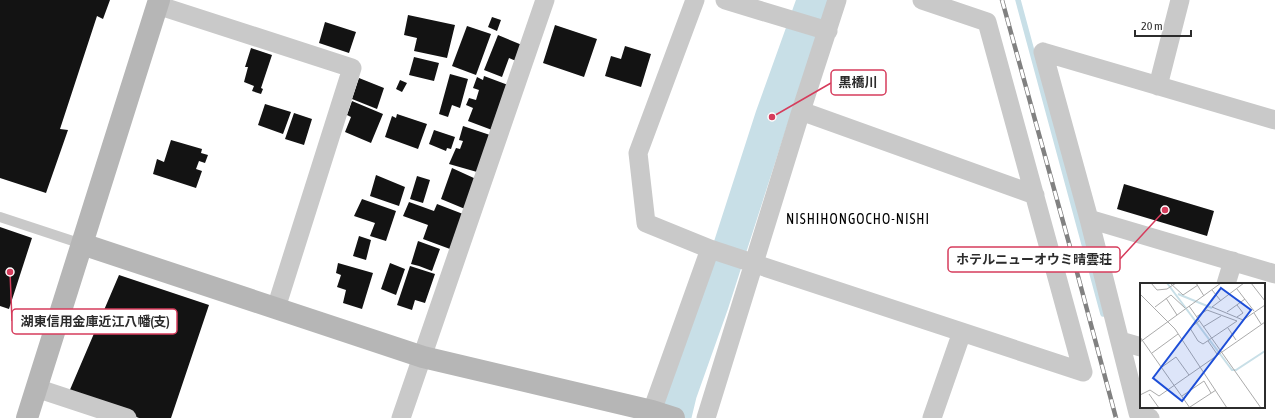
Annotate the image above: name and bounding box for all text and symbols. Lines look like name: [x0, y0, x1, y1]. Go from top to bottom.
scale bar: [1135, 12, 1191, 38]
text: 20 m: [1141, 19, 1163, 33]
callout: 黒橋川: [831, 70, 886, 95]
text: 黒橋川: [838, 75, 878, 90]
district label: NISHIHONGOCHO-NISHI: [786, 211, 930, 227]
callout: ホテルニューオウミ晴雲荘: [948, 247, 1120, 272]
text: ホテルニューオウミ晴雲荘: [956, 252, 1112, 267]
inset map: [1140, 283, 1265, 408]
callout: 湖東信用金庫近江八幡(支): [12, 309, 177, 334]
text: 湖東信用金庫近江八幡(支): [20, 314, 170, 329]

